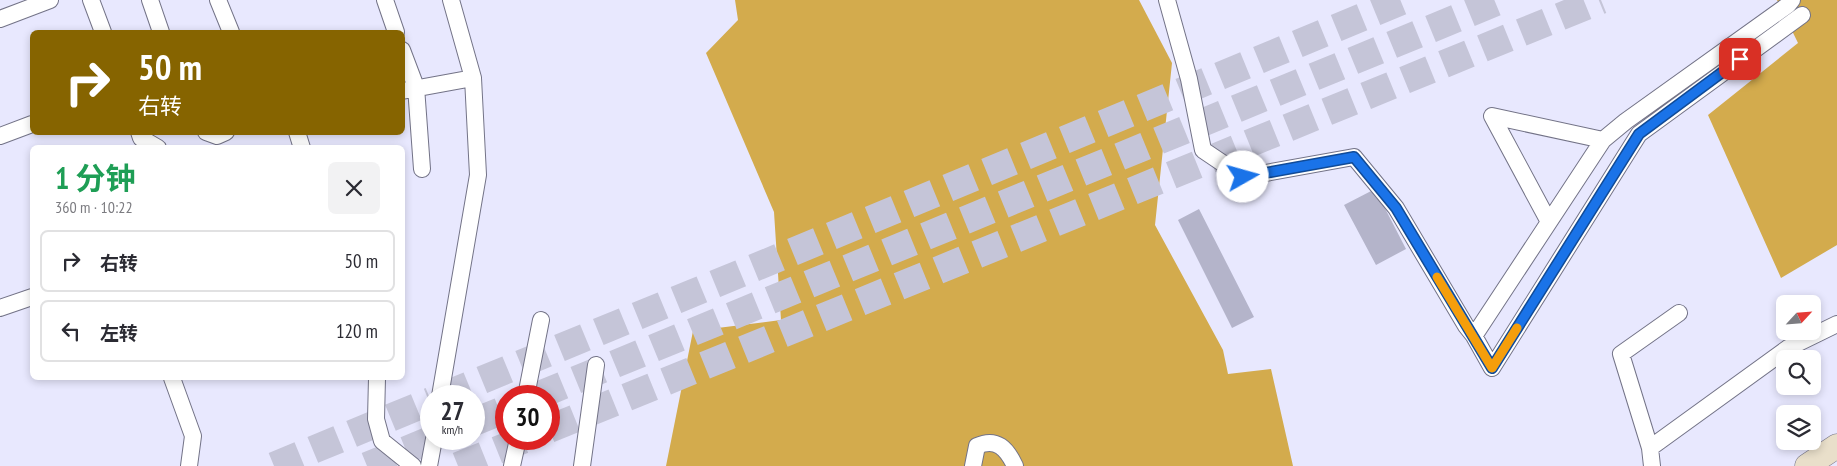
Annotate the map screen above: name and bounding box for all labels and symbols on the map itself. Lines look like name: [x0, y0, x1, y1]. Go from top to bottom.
pin: [1719, 38, 1761, 80]
position arrow: [1216, 150, 1268, 202]
north arrow: [1776, 295, 1821, 340]
speed limit sign: 30: [495, 385, 560, 450]

